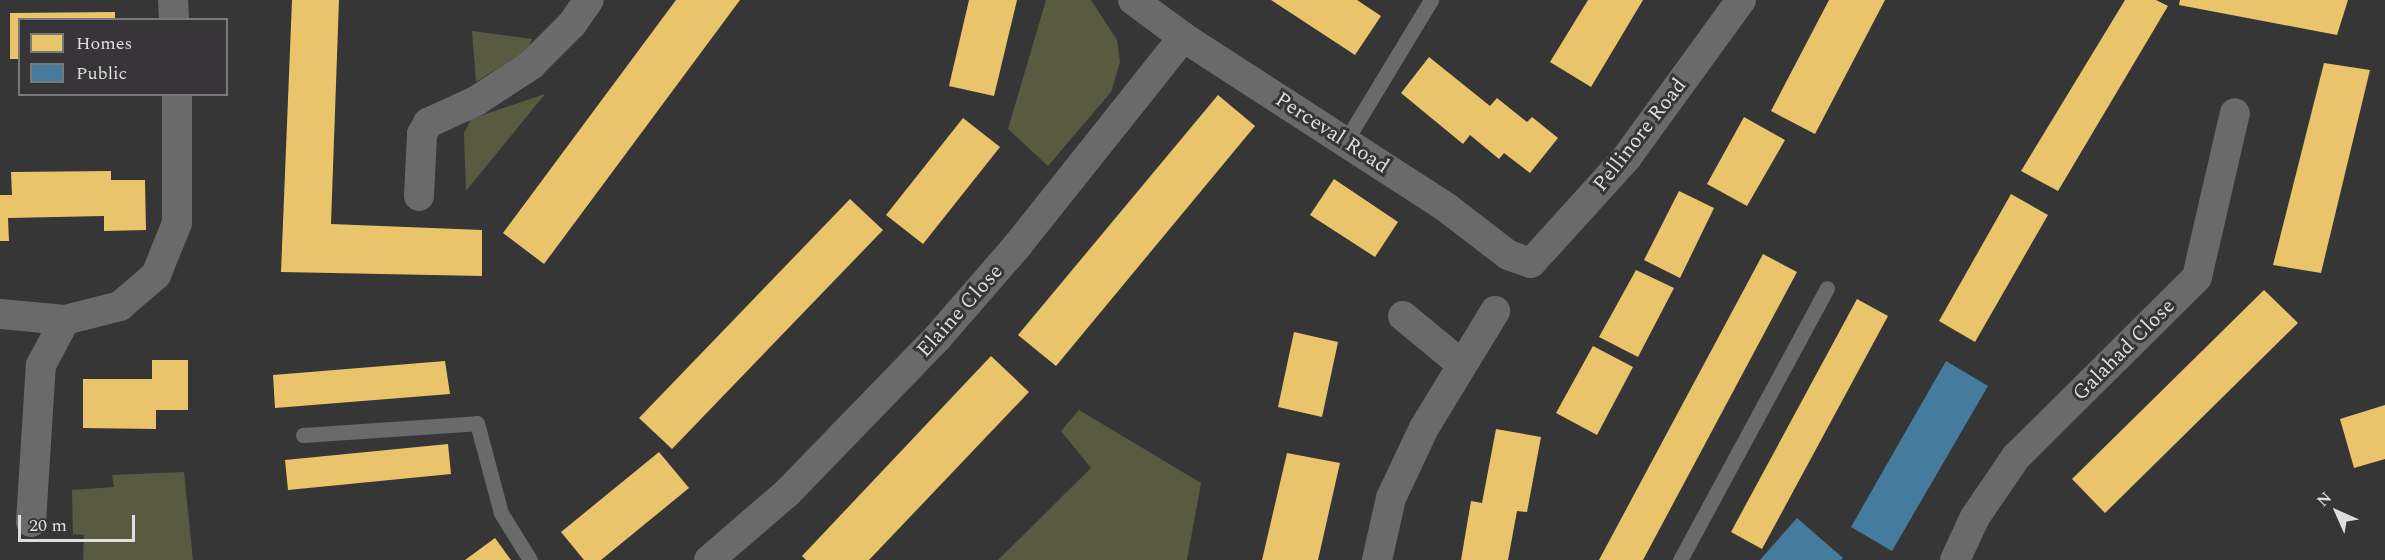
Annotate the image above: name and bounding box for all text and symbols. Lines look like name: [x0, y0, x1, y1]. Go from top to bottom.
legend: [18, 18, 228, 96]
text: Homes: [76, 30, 132, 57]
text: Public: [76, 60, 127, 87]
street label: Pellinore Road: [1588, 73, 1692, 197]
street label: Perceval Road: [1270, 87, 1394, 179]
street label: Elaine Close: [912, 259, 1008, 363]
street label: Galahad Close: [2068, 294, 2180, 406]
north arrow: [2307, 482, 2367, 542]
text: N: [2311, 486, 2337, 512]
scale bar: [21, 503, 138, 541]
text: 20 m: [29, 512, 67, 539]

